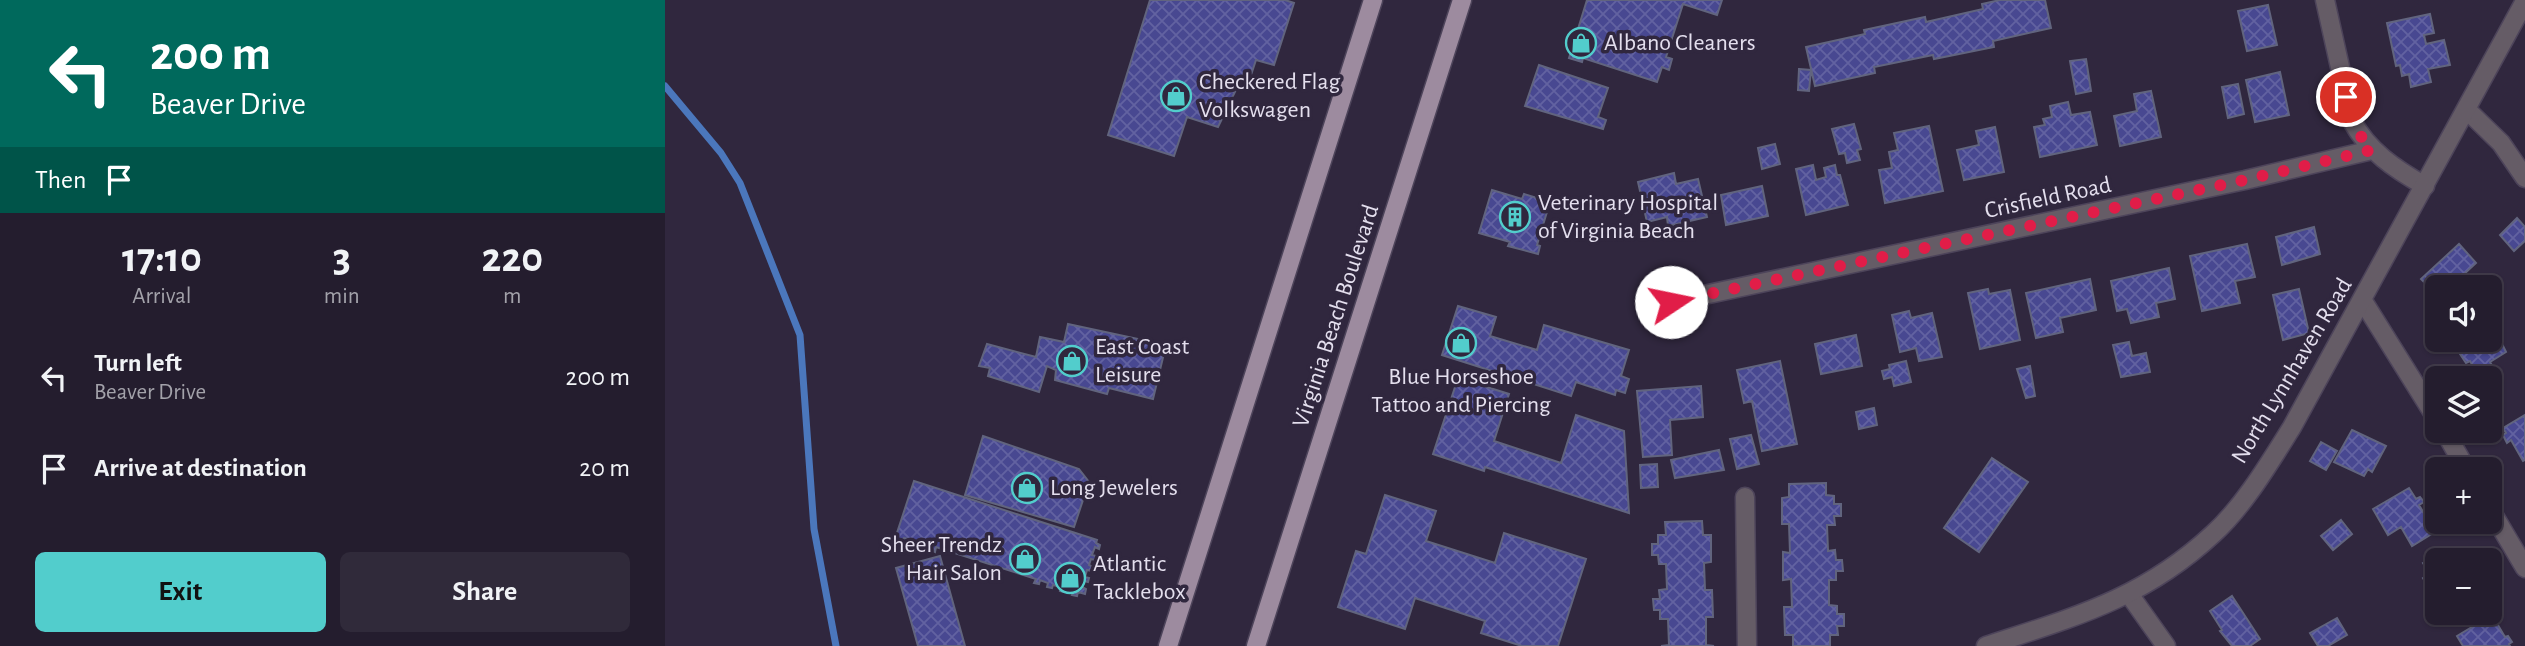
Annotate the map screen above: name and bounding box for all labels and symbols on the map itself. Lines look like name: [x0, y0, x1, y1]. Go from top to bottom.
shop icon: Albano Cleaners: [1564, 26, 1598, 60]
place label: Albano Cleaners: [1604, 31, 1756, 55]
pin: [2316, 67, 2376, 127]
place label: Checkered Flag Volkswagen: [1199, 70, 1340, 122]
shop icon: Checkered Flag Volkswagen: [1159, 79, 1193, 113]
street label: Crisfield Road: [1982, 173, 2114, 223]
place label: Veterinary Hospital of Virginia Beach: [1538, 191, 1718, 243]
building icon: Veterinary Hospital of Virginia Beach: [1498, 200, 1532, 234]
street label: Virginia Beach Boulevard: [1289, 202, 1383, 430]
position arrow: [1634, 265, 1708, 339]
street label: North Lynnhaven Road: [2227, 274, 2357, 468]
shop icon: Blue Horseshoe Tattoo and Piercing: [1444, 326, 1478, 360]
place label: East Coast Leisure: [1095, 335, 1189, 387]
shop icon: East Coast Leisure: [1055, 344, 1089, 378]
place label: Blue Horseshoe Tattoo and Piercing: [1371, 365, 1551, 417]
shop icon: Long Jewelers: [1010, 471, 1044, 505]
place label: Long Jewelers: [1050, 476, 1178, 500]
place label: Sheer Trendz Hair Salon: [881, 533, 1002, 585]
shop icon: Sheer Trendz Hair Salon: [1008, 542, 1042, 576]
place label: Atlantic Tacklebox: [1093, 552, 1186, 604]
shop icon: Atlantic Tacklebox: [1053, 561, 1087, 595]

